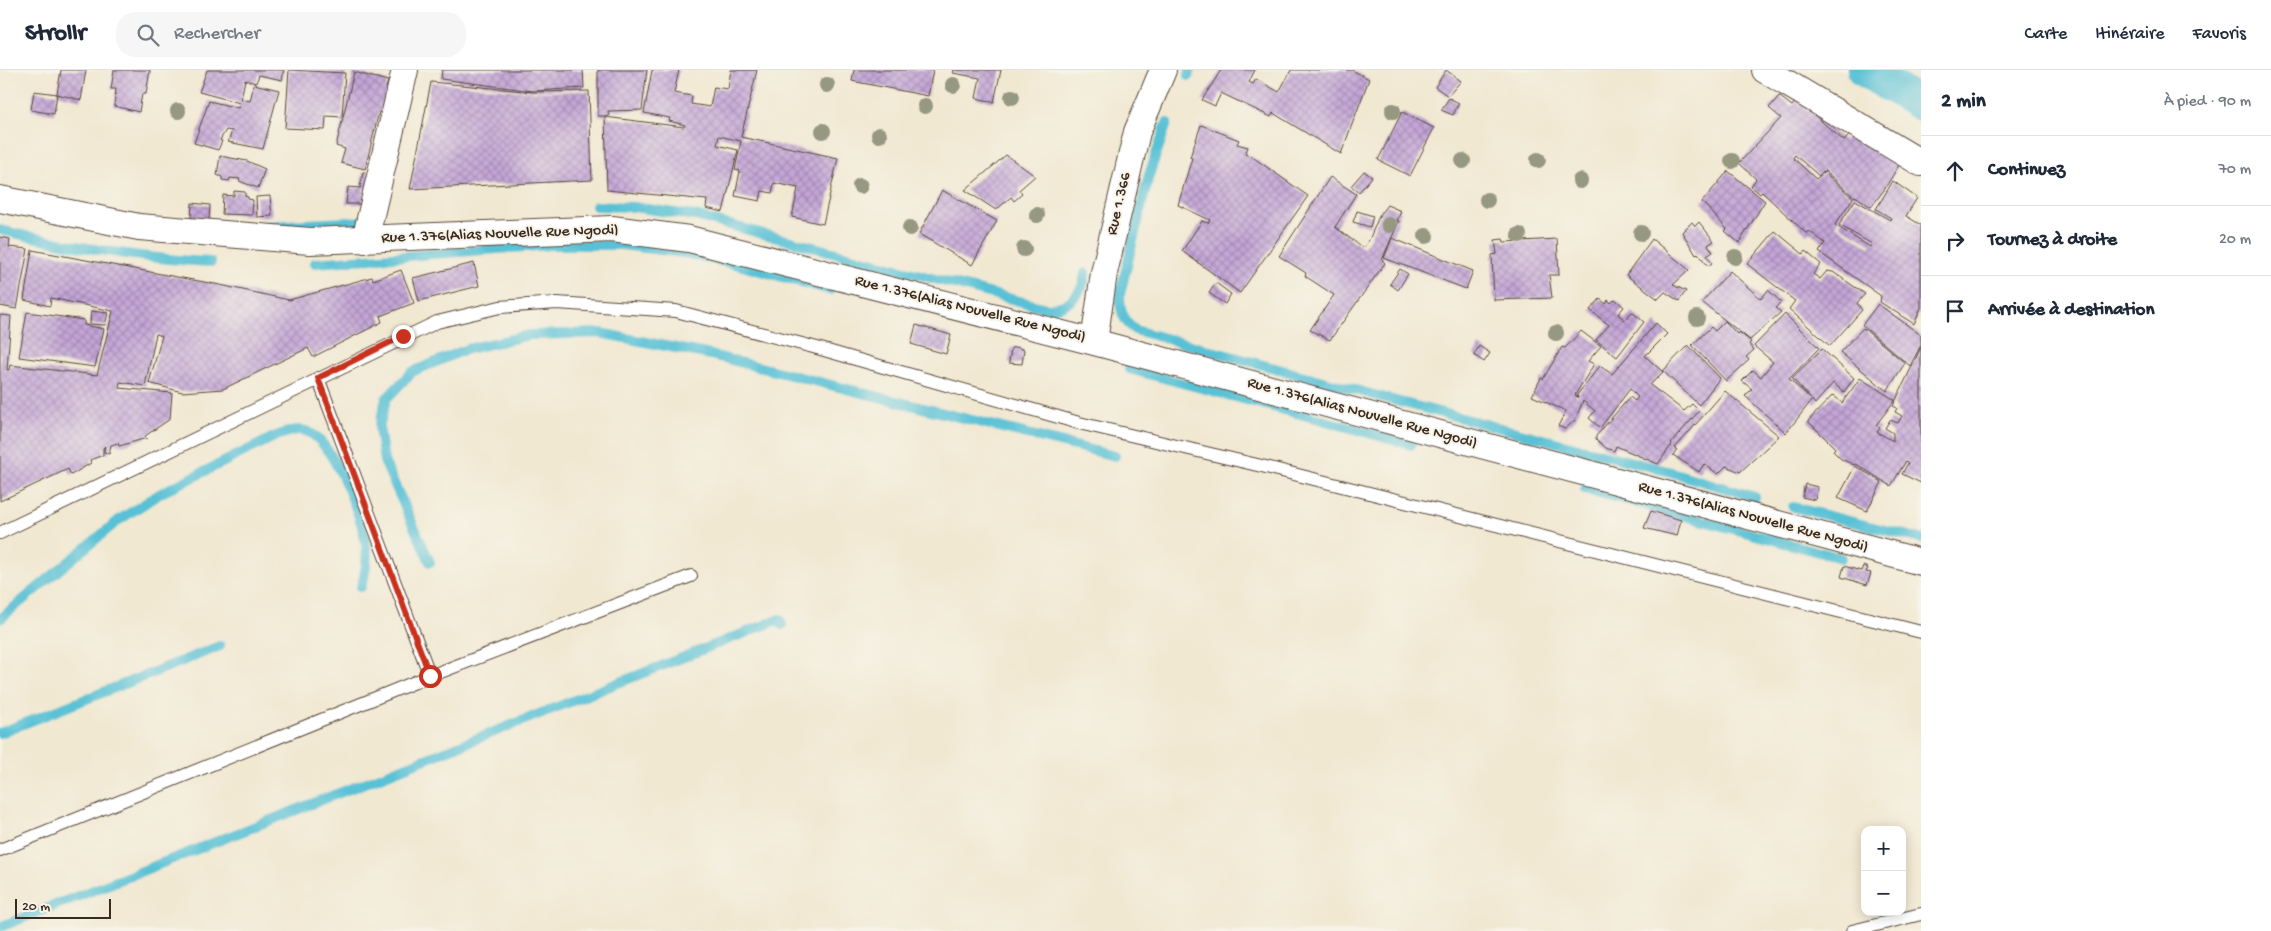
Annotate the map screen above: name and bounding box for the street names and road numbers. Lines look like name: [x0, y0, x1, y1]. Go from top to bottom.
street label: Rue 1.366: [1104, 170, 1137, 237]
street label: Rue 1.376(Alias Nouvelle Rue Ngodi): [381, 221, 619, 249]
street label: Rue 1.376(Alias Nouvelle Rue Ngodi): [852, 272, 1088, 348]
street label: Rue 1.376(Alias Nouvelle Rue Ngodi): [1245, 374, 1479, 454]
street label: Rue 1.376(Alias Nouvelle Rue Ngodi): [1636, 478, 1870, 558]

